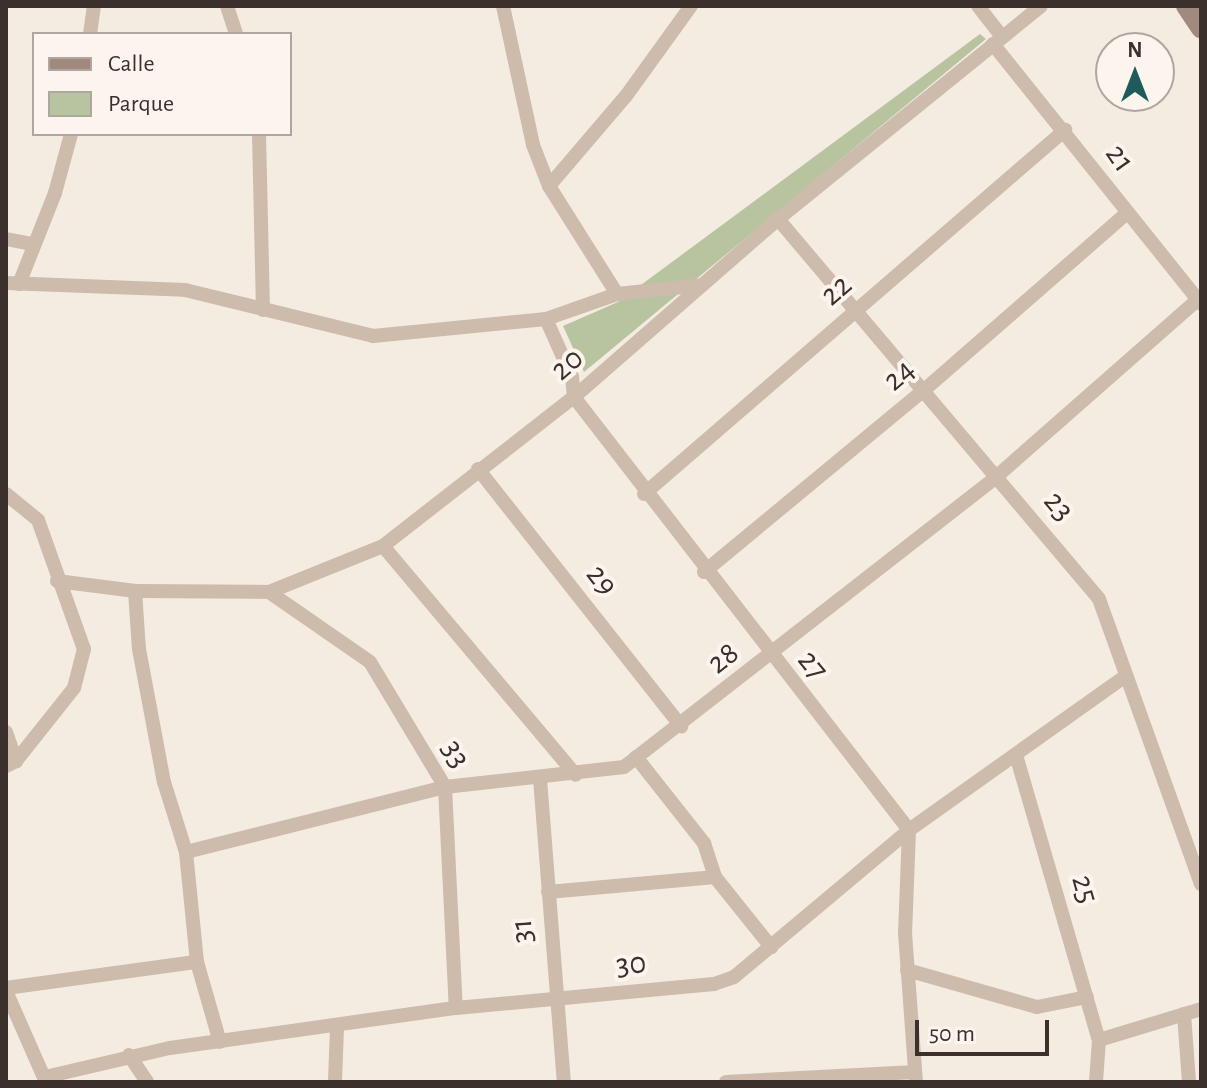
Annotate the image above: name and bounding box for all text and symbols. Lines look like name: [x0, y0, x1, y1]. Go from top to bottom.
legend: [32, 32, 292, 136]
north arrow: [1095, 32, 1175, 112]
text: N: [1127, 39, 1143, 61]
text: Calle: [108, 52, 155, 76]
text: Parque: [108, 92, 174, 116]
street label: 21: [1097, 137, 1143, 179]
street label: 22: [812, 266, 860, 314]
street label: 20: [543, 339, 591, 389]
street label: 24: [875, 351, 923, 399]
street label: 23: [1035, 483, 1083, 529]
street label: 29: [578, 557, 626, 603]
street label: 28: [699, 634, 747, 682]
street label: 27: [789, 642, 837, 688]
street label: 33: [433, 733, 479, 775]
street label: 25: [1063, 870, 1107, 908]
street label: 31: [502, 918, 542, 944]
street label: 30: [614, 943, 648, 985]
scale bar: [919, 1004, 1053, 1054]
text: 50 m: [929, 1022, 975, 1046]

